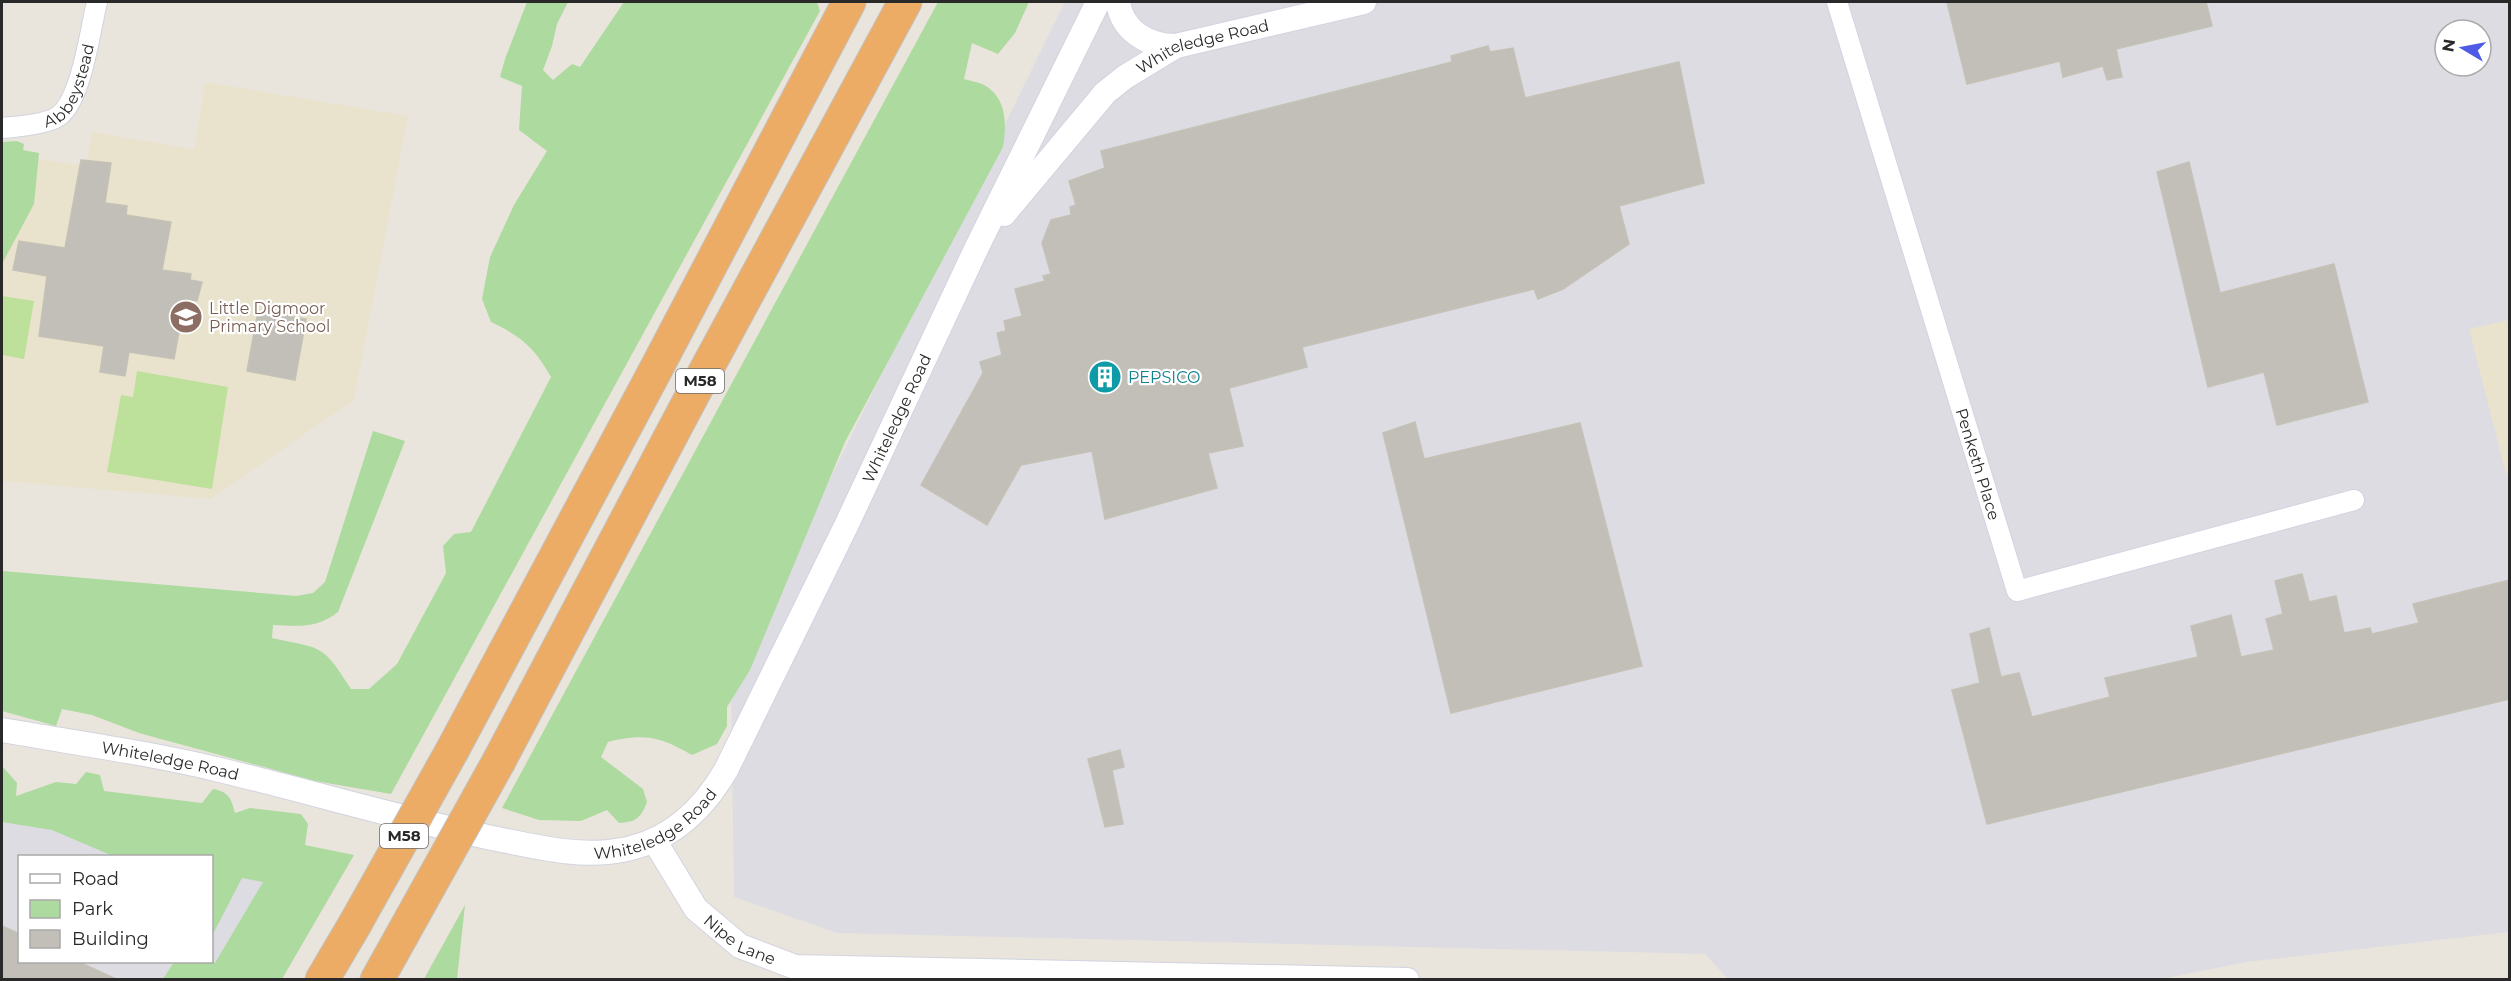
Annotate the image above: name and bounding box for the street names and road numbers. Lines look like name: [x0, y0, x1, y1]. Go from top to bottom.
street label: Whiteledge Road: [1133, 16, 1271, 78]
street label: Abbeystead: [41, 42, 98, 132]
street label: Whiteledge Road: [859, 351, 935, 486]
road number: M58: [676, 369, 724, 393]
street label: Penketh Place: [1952, 406, 2004, 522]
street label: Whiteledge Road: [100, 738, 241, 784]
street label: Whiteledge Road: [593, 785, 721, 863]
road number: M58: [380, 824, 428, 848]
street label: Nipe Lane: [700, 911, 778, 969]

